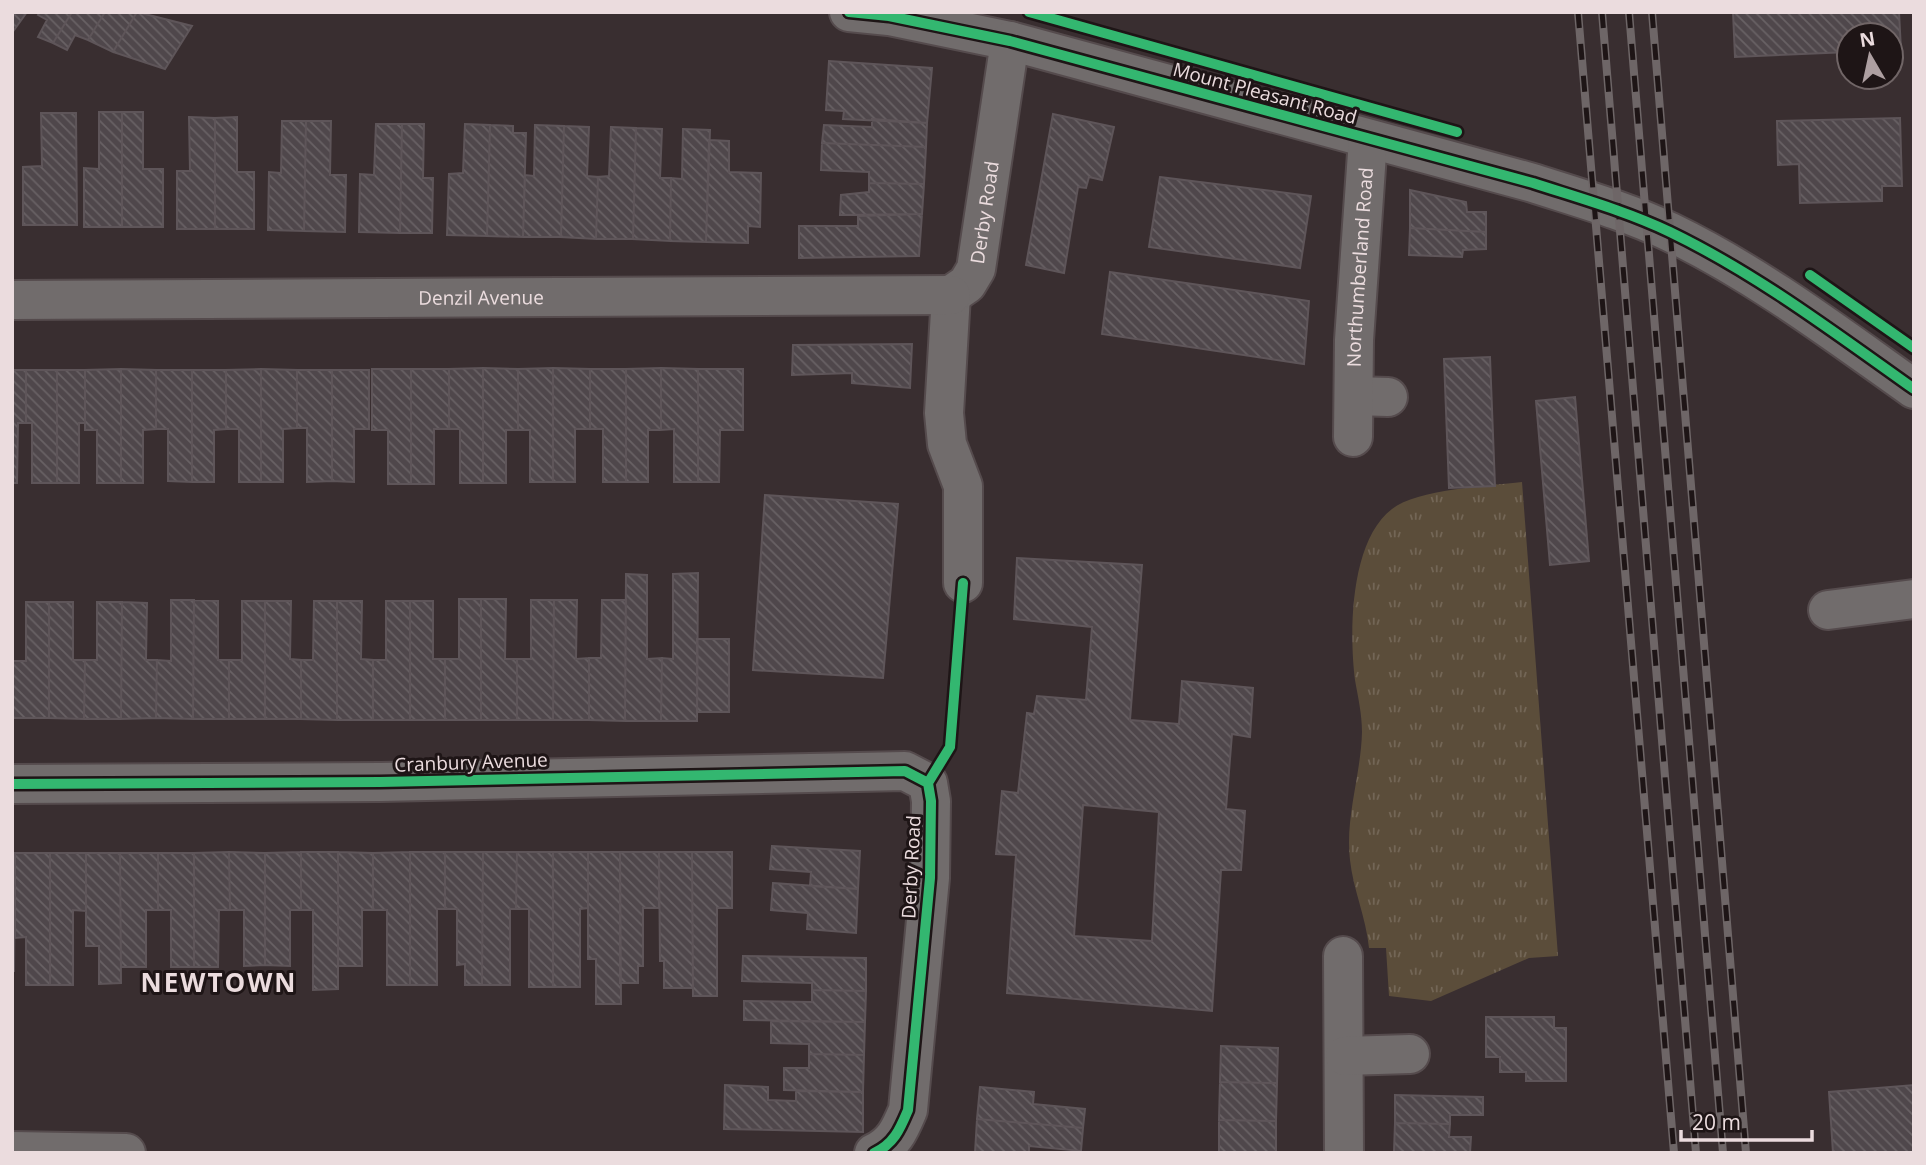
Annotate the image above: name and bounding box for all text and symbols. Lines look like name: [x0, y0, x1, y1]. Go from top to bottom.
north arrow: [1835, 21, 1905, 91]
text: N: [1858, 25, 1877, 53]
street label: Mount Pleasant Road: [1170, 56, 1360, 130]
street label: Derby Road: [964, 159, 1005, 266]
street label: Northumberland Road: [1341, 166, 1379, 367]
street label: Denzil Avenue: [418, 284, 544, 311]
street label: Cranbury Avenue: [394, 746, 548, 778]
street label: Derby Road: [895, 815, 927, 919]
district label: NEWTOWN: [141, 964, 297, 1000]
scale bar: [1681, 1098, 1812, 1142]
text: 20 m: [1692, 1108, 1741, 1136]

